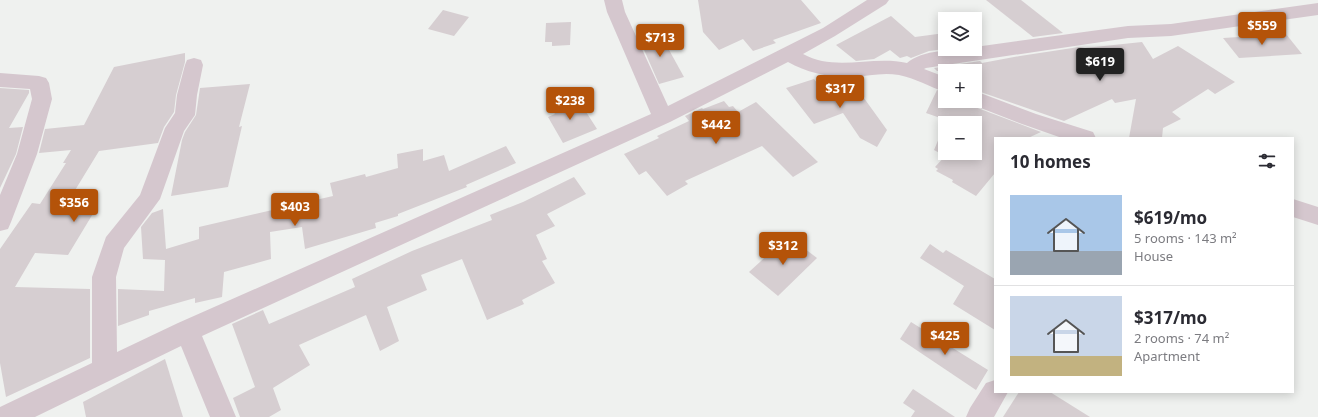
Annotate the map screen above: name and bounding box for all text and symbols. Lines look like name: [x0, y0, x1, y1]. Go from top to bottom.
map controls: [938, 12, 982, 160]
button: layers: [938, 12, 982, 56]
pin: $559: [1238, 12, 1286, 46]
text: $559: [1247, 16, 1277, 34]
pin: $713: [636, 24, 684, 58]
text: $713: [645, 28, 675, 46]
pin: $619: [1076, 48, 1124, 82]
text: $619: [1085, 52, 1115, 70]
button: +: [938, 64, 982, 108]
pin: $317: [816, 75, 864, 109]
text: $317: [825, 79, 855, 97]
pin: $238: [546, 87, 594, 121]
text: $238: [555, 91, 585, 109]
pin: $442: [692, 111, 740, 145]
text: $442: [701, 115, 731, 133]
button: −: [938, 116, 982, 160]
text: 10 homes: [1010, 150, 1091, 173]
icon: filters: [1256, 150, 1278, 172]
pin: $356: [50, 189, 98, 223]
text: $356: [59, 193, 89, 211]
pin: $403: [271, 193, 319, 227]
text: $403: [280, 197, 310, 215]
text: $619/mo: [1134, 206, 1207, 229]
icon: home: [1042, 211, 1090, 259]
text: 5 rooms · 143 m²: [1134, 229, 1237, 247]
pin: $312: [759, 232, 807, 266]
text: $312: [768, 236, 798, 254]
text: House: [1134, 247, 1173, 265]
text: $317/mo: [1134, 306, 1207, 329]
icon: home: [1042, 312, 1090, 360]
pin: $425: [921, 322, 969, 356]
text: $425: [930, 326, 960, 344]
text: 2 rooms · 74 m²: [1134, 329, 1229, 347]
text: Apartment: [1134, 347, 1200, 365]

